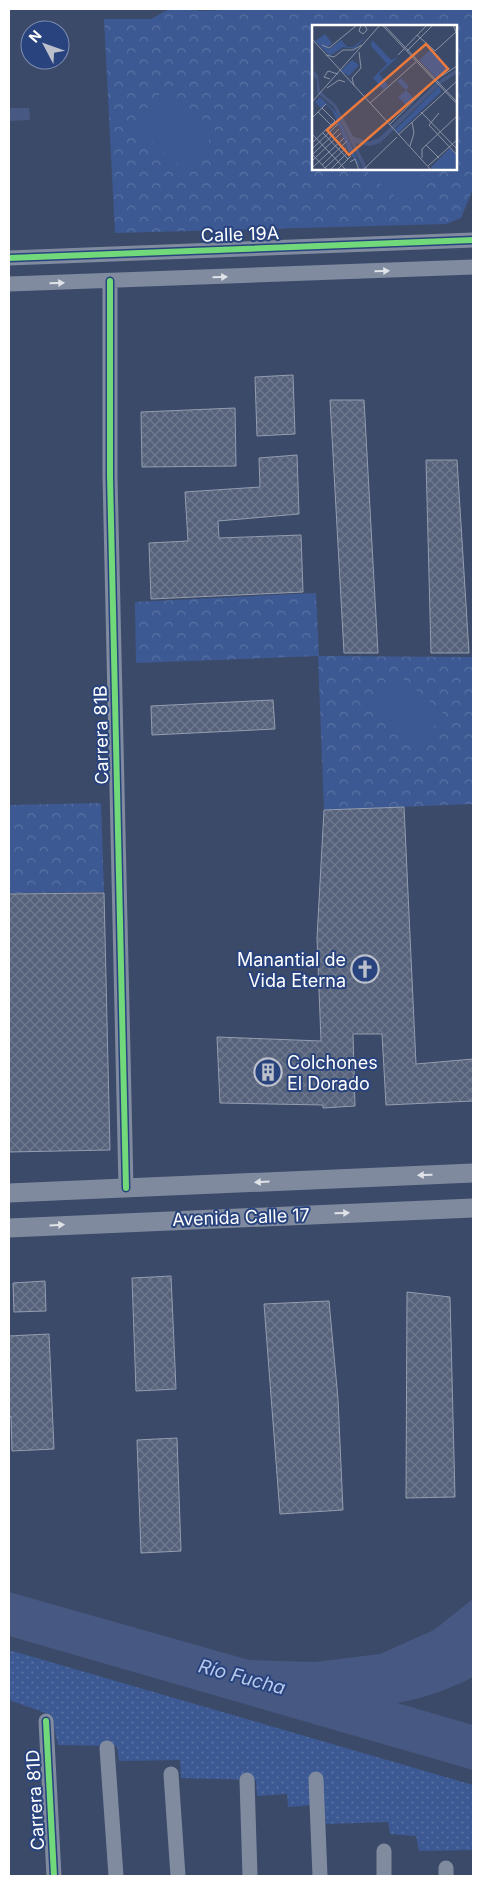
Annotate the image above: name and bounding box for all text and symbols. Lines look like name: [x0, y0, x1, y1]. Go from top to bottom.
north arrow: [20, 20, 70, 70]
inset map: [312, 25, 457, 170]
text: N: [25, 27, 45, 46]
street label: Calle 19A: [200, 222, 280, 246]
one-way arrow: [375, 267, 391, 275]
one-way arrow: [212, 273, 228, 281]
one-way arrow: [50, 278, 66, 286]
street label: Carrera 81B: [90, 685, 112, 785]
place label: Manantial de Vida Eterna: [237, 949, 346, 991]
church icon: Manantial de Vida Eterna: [350, 954, 380, 984]
place label: Colchones El Dorado: [287, 1052, 378, 1094]
building icon: Colchones El Dorado: [253, 1057, 283, 1087]
one-way arrow: [416, 1171, 432, 1179]
one-way arrow: [254, 1178, 270, 1186]
street label: Avenida Calle 17: [172, 1204, 310, 1230]
one-way arrow: [334, 1209, 350, 1217]
one-way arrow: [50, 1221, 66, 1229]
water label: Río Fucha: [196, 1654, 288, 1700]
street label: Carrera 81D: [22, 1749, 48, 1851]

